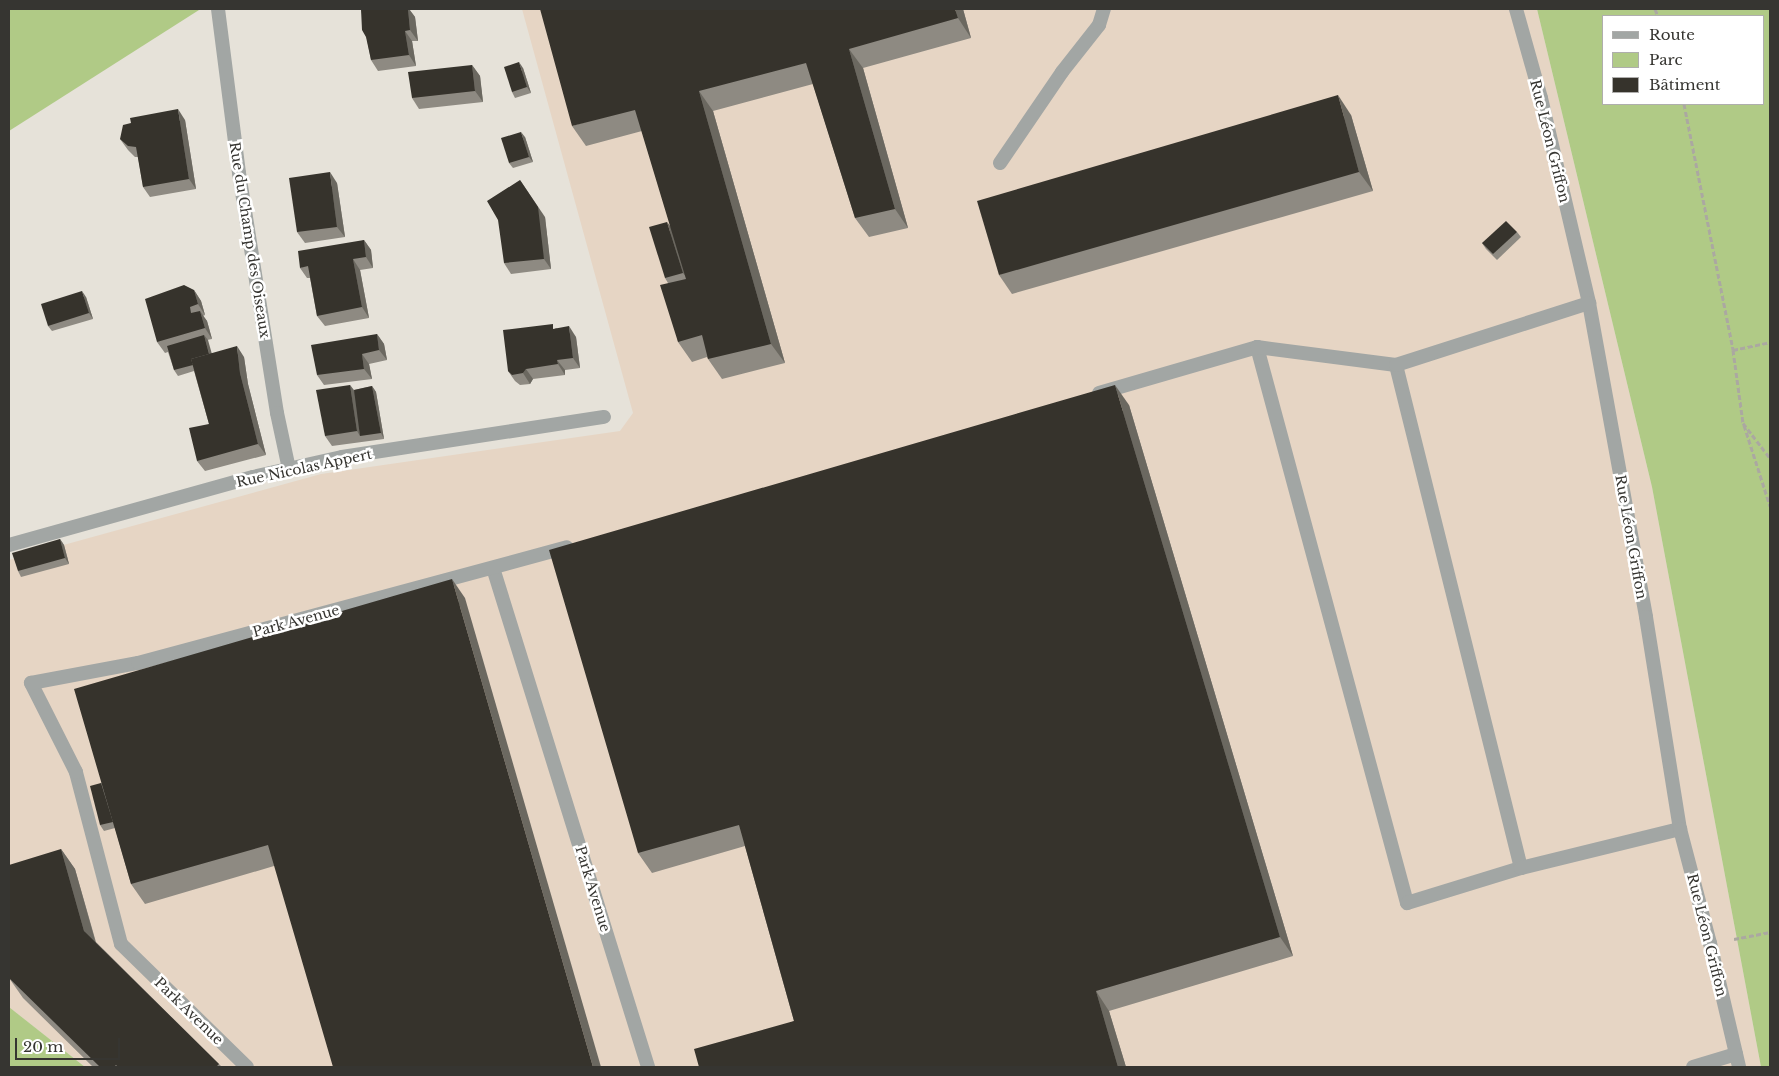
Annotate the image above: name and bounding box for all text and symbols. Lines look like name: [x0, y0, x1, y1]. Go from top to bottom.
legend: [1602, 15, 1764, 105]
text: Route: [1649, 25, 1695, 44]
text: Parc: [1649, 50, 1682, 69]
text: Bâtiment: [1649, 75, 1720, 94]
street label: Rue Léon Griffon: [1527, 78, 1573, 204]
street label: Rue du Champ des Oiseaux: [226, 141, 274, 339]
street label: Rue Nicolas Appert: [234, 445, 374, 491]
street label: Rue Léon Griffon: [1612, 474, 1650, 600]
street label: Park Avenue: [250, 601, 342, 641]
street label: Park Avenue: [572, 844, 614, 934]
street label: Rue Léon Griffon: [1684, 872, 1730, 998]
street label: Park Avenue: [151, 974, 227, 1048]
scale bar: [18, 1028, 122, 1060]
text: 20 m: [23, 1037, 63, 1056]

